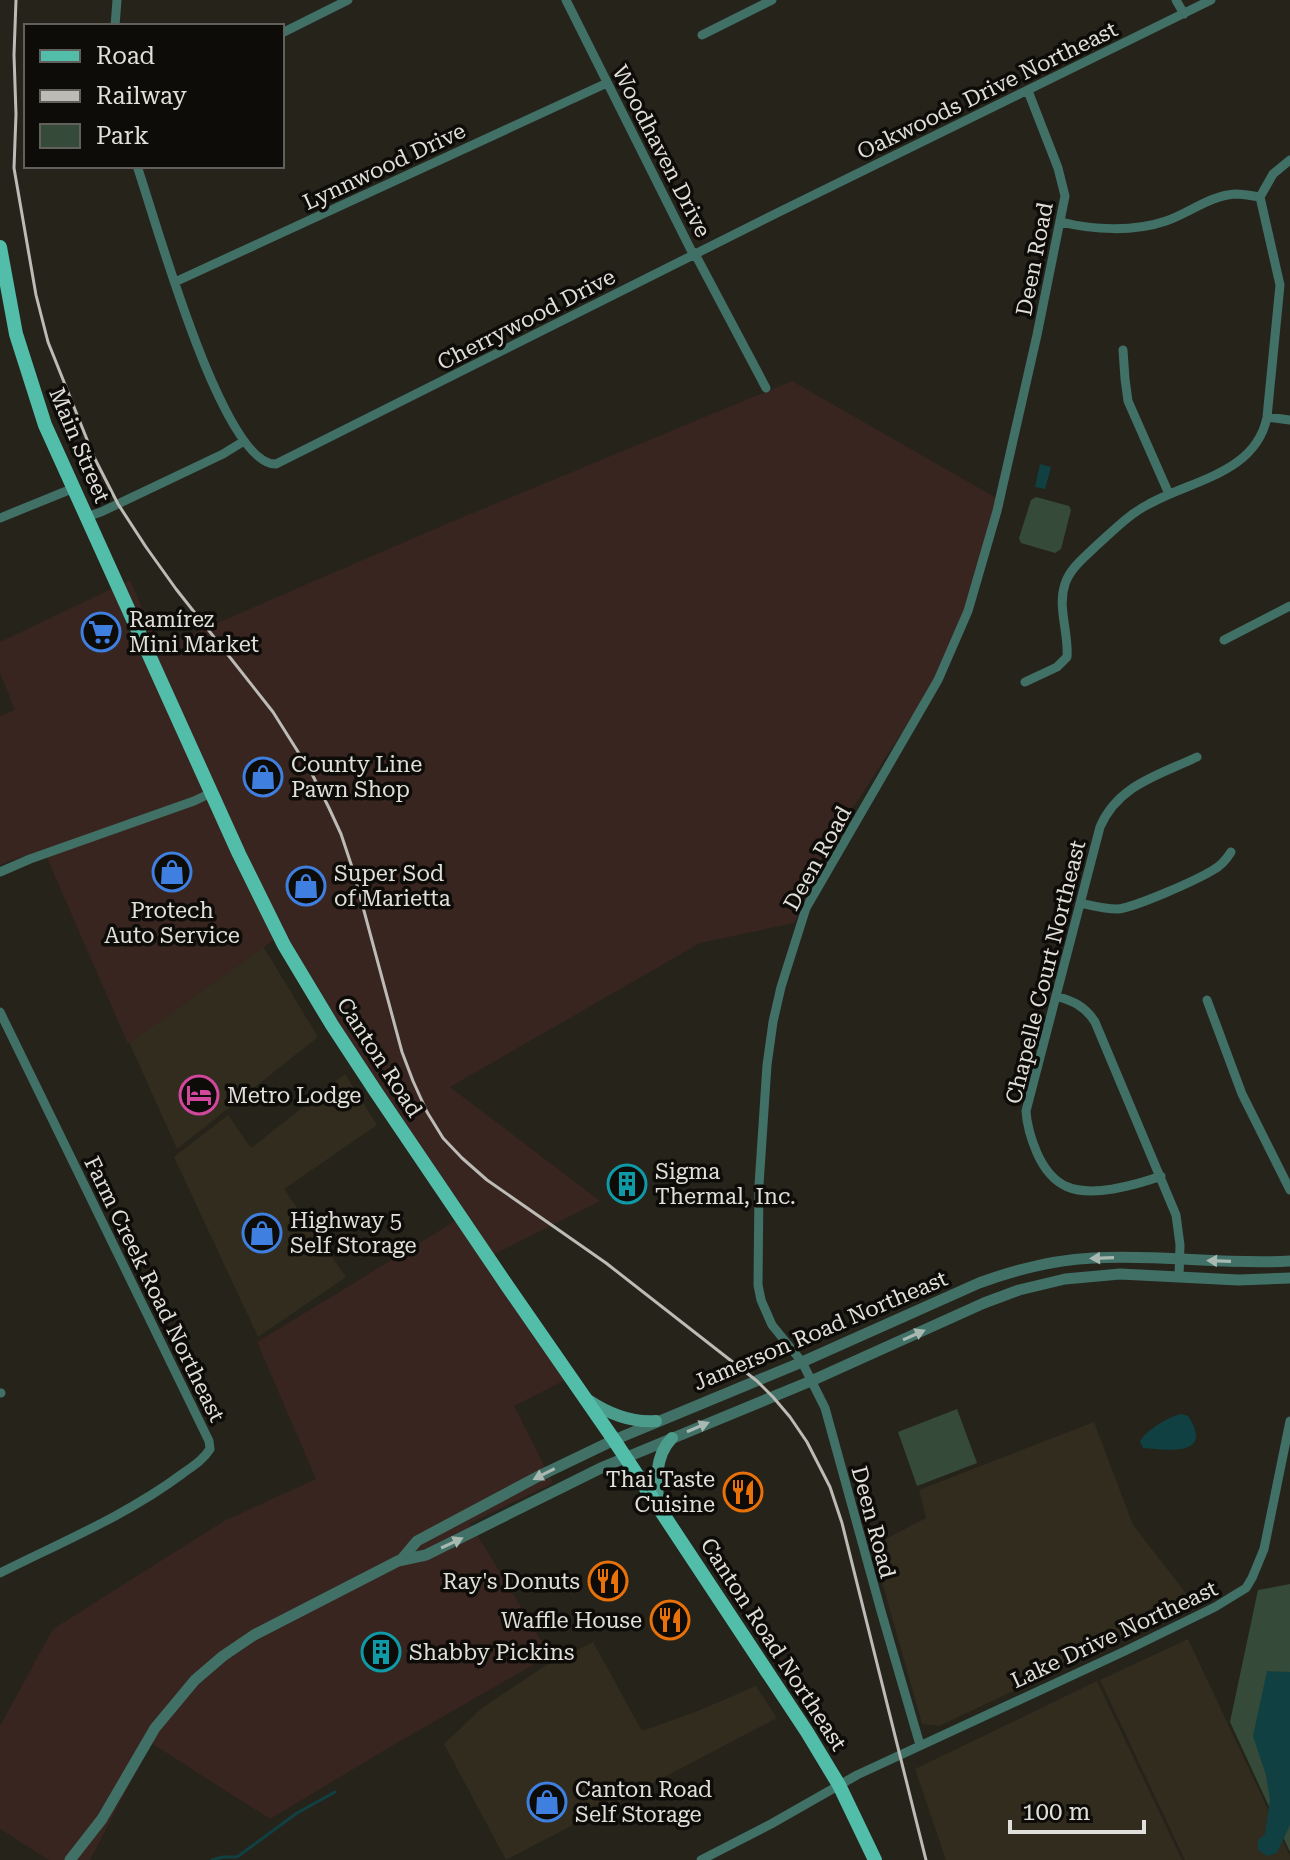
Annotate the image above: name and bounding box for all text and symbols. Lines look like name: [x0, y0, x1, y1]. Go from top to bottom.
street label: Oakwoods Drive Northeast: [853, 16, 1121, 164]
legend: [24, 24, 284, 168]
text: Road: [96, 42, 155, 70]
street label: Woodhaven Drive: [607, 61, 716, 241]
text: Railway: [96, 82, 187, 110]
street label: Lynnwood Drive: [299, 118, 469, 215]
text: Park: [96, 122, 149, 150]
street label: Deen Road: [1011, 200, 1058, 318]
street label: Cherrywood Drive: [433, 264, 619, 375]
street label: Main Street: [44, 384, 115, 506]
place label: Ramírez Mini Market: [129, 607, 259, 657]
supermarket icon: Ramírez Mini Market: [80, 611, 122, 653]
place label: County Line Pawn Shop: [291, 752, 422, 802]
shop icon: County Line Pawn Shop: [242, 756, 284, 798]
street label: Deen Road: [779, 802, 856, 915]
street label: Chapelle Court Northeast: [1001, 838, 1090, 1107]
shop icon: Protech Auto Service: [151, 851, 193, 893]
place label: Super Sod of Marietta: [334, 861, 451, 911]
shop icon: Super Sod of Marietta: [285, 865, 327, 907]
place label: Protech Auto Service: [104, 898, 240, 948]
street label: Canton Road: [332, 993, 427, 1122]
hotel icon: Metro Lodge: [178, 1074, 220, 1116]
place label: Metro Lodge: [227, 1083, 361, 1108]
street label: Farm Creek Road Northeast: [79, 1153, 230, 1426]
place label: Sigma Thermal, Inc.: [655, 1159, 796, 1209]
building icon: Sigma Thermal, Inc.: [606, 1163, 648, 1205]
place label: Highway 5 Self Storage: [290, 1208, 417, 1258]
shop icon: Highway 5 Self Storage: [241, 1212, 283, 1254]
one-way arrow: [1089, 1252, 1114, 1264]
one-way arrow: [1206, 1254, 1231, 1267]
street label: Jamerson Road Northeast: [689, 1266, 951, 1395]
one-way arrow: [902, 1328, 925, 1342]
one-way arrow: [686, 1420, 710, 1433]
street label: Deen Road: [847, 1463, 900, 1581]
one-way arrow: [532, 1467, 555, 1481]
place label: Thai Taste Cuisine: [606, 1467, 715, 1517]
restaurant icon: Thai Taste Cuisine: [722, 1471, 764, 1513]
street label: Canton Road Northeast: [696, 1533, 852, 1755]
one-way arrow: [441, 1536, 464, 1550]
restaurant icon: Ray's Donuts: [587, 1560, 629, 1602]
place label: Ray's Donuts: [442, 1569, 580, 1594]
street label: Lake Drive Northeast: [1007, 1576, 1221, 1693]
restaurant icon: Waffle House: [649, 1599, 691, 1641]
place label: Waffle House: [501, 1608, 642, 1633]
building icon: Shabby Pickins: [360, 1631, 402, 1673]
place label: Shabby Pickins: [409, 1640, 575, 1665]
place label: Canton Road Self Storage: [575, 1777, 712, 1827]
shop icon: Canton Road Self Storage: [526, 1781, 568, 1823]
scale bar: [1010, 1784, 1144, 1834]
text: 100 m: [1022, 1798, 1090, 1826]

